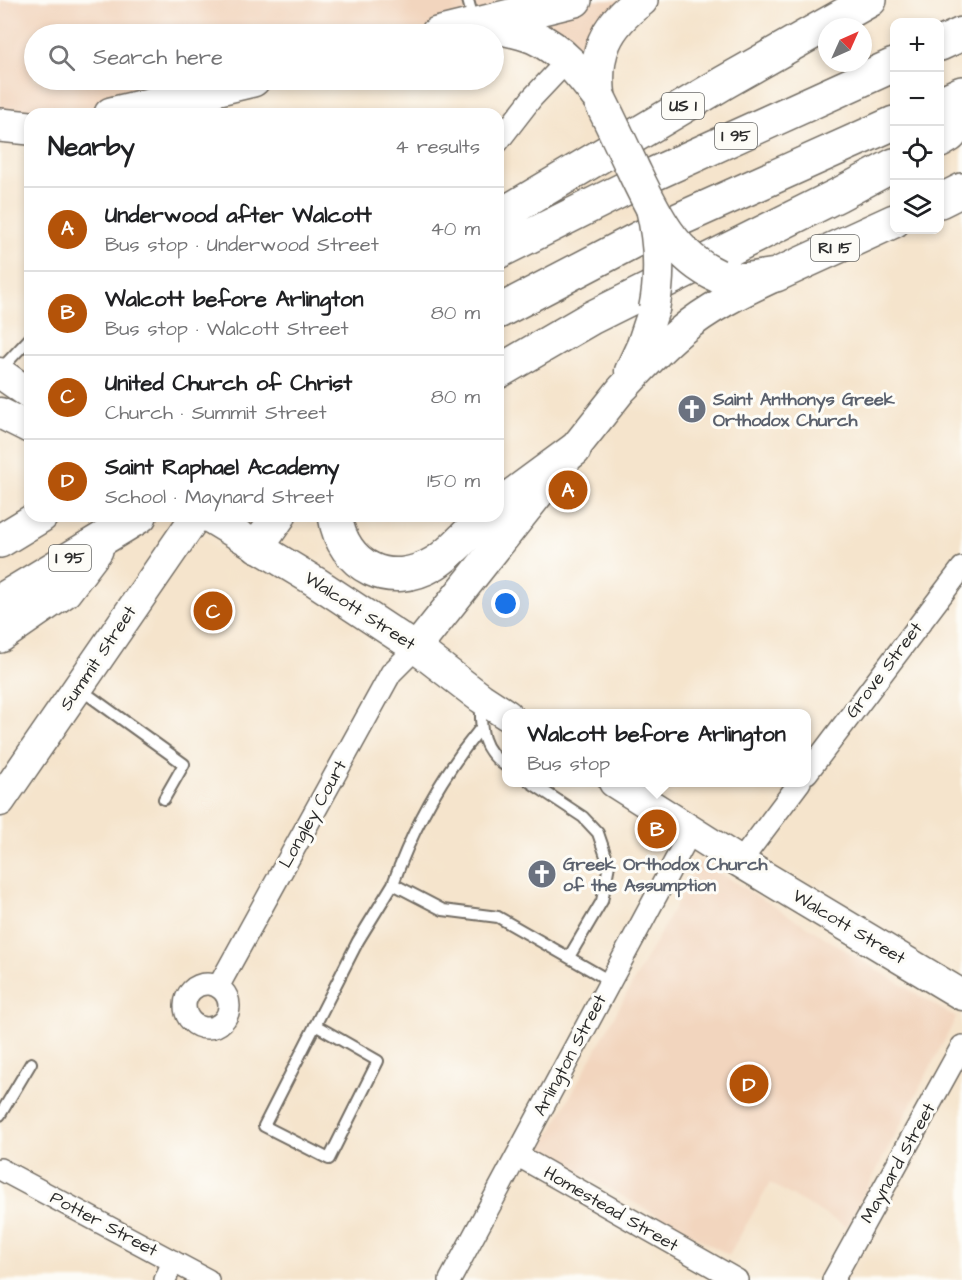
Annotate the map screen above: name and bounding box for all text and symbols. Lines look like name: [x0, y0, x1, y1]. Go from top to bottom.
north arrow: [818, 18, 872, 72]
map controls: [890, 18, 944, 234]
button: +: [890, 18, 944, 72]
search box: [24, 24, 504, 90]
icon: search: [45, 41, 78, 74]
text: Search here: [93, 42, 223, 73]
button: −: [890, 72, 944, 126]
road number: US 1: [662, 93, 704, 119]
road number: I 95: [715, 123, 757, 149]
button: locate: [890, 126, 944, 180]
text: Nearby: [48, 129, 135, 165]
text: 4 results: [395, 133, 480, 161]
button: layers: [890, 180, 944, 234]
text: Underwood after Walcott: [105, 200, 372, 231]
text: A: [61, 215, 74, 243]
text: 40 m: [430, 215, 480, 243]
text: Bus stop · Underwood Street: [105, 231, 379, 259]
road number: RI 15: [811, 235, 859, 261]
text: Walcott before Arlington: [105, 284, 363, 315]
text: B: [60, 299, 75, 327]
text: 80 m: [431, 299, 480, 327]
text: Bus stop · Walcott Street: [105, 315, 349, 343]
text: United Church of Christ: [105, 368, 352, 399]
text: C: [60, 383, 75, 411]
text: 80 m: [431, 383, 480, 411]
place label: Saint Anthonys Greek Orthodox Church: [712, 387, 896, 433]
church icon: Saint Anthonys Greek Orthodox Church: [676, 393, 708, 425]
text: Church · Summit Street: [105, 399, 327, 427]
text: Saint Raphael Academy: [105, 452, 339, 483]
text: D: [61, 467, 74, 495]
text: 150 m: [427, 467, 480, 495]
pin: A: [548, 468, 588, 512]
text: School · Maynard Street: [105, 483, 334, 511]
road number: I 95: [49, 545, 91, 571]
street label: Walcott Street: [300, 566, 421, 657]
pin: C: [194, 588, 232, 634]
your location: [491, 589, 520, 618]
street label: Summit Street: [54, 600, 143, 715]
street label: Grove Street: [840, 616, 929, 723]
popup: [502, 709, 811, 787]
text: Walcott before Arlington: [527, 719, 786, 750]
text: Bus stop: [527, 750, 610, 778]
street label: Longley Court: [273, 755, 354, 873]
pin: B: [638, 806, 676, 852]
place label: Greek Orthodox Church of the Assumption: [563, 852, 769, 898]
church icon: Greek Orthodox Church of the Assumption: [526, 858, 558, 890]
street label: Walcott Street: [788, 883, 911, 971]
street label: Arlington Street: [527, 989, 614, 1121]
pin: D: [730, 1062, 768, 1106]
street label: Maynard Street: [855, 1098, 943, 1228]
street label: Homestead Street: [539, 1160, 684, 1258]
street label: Potter Street: [46, 1185, 163, 1263]

